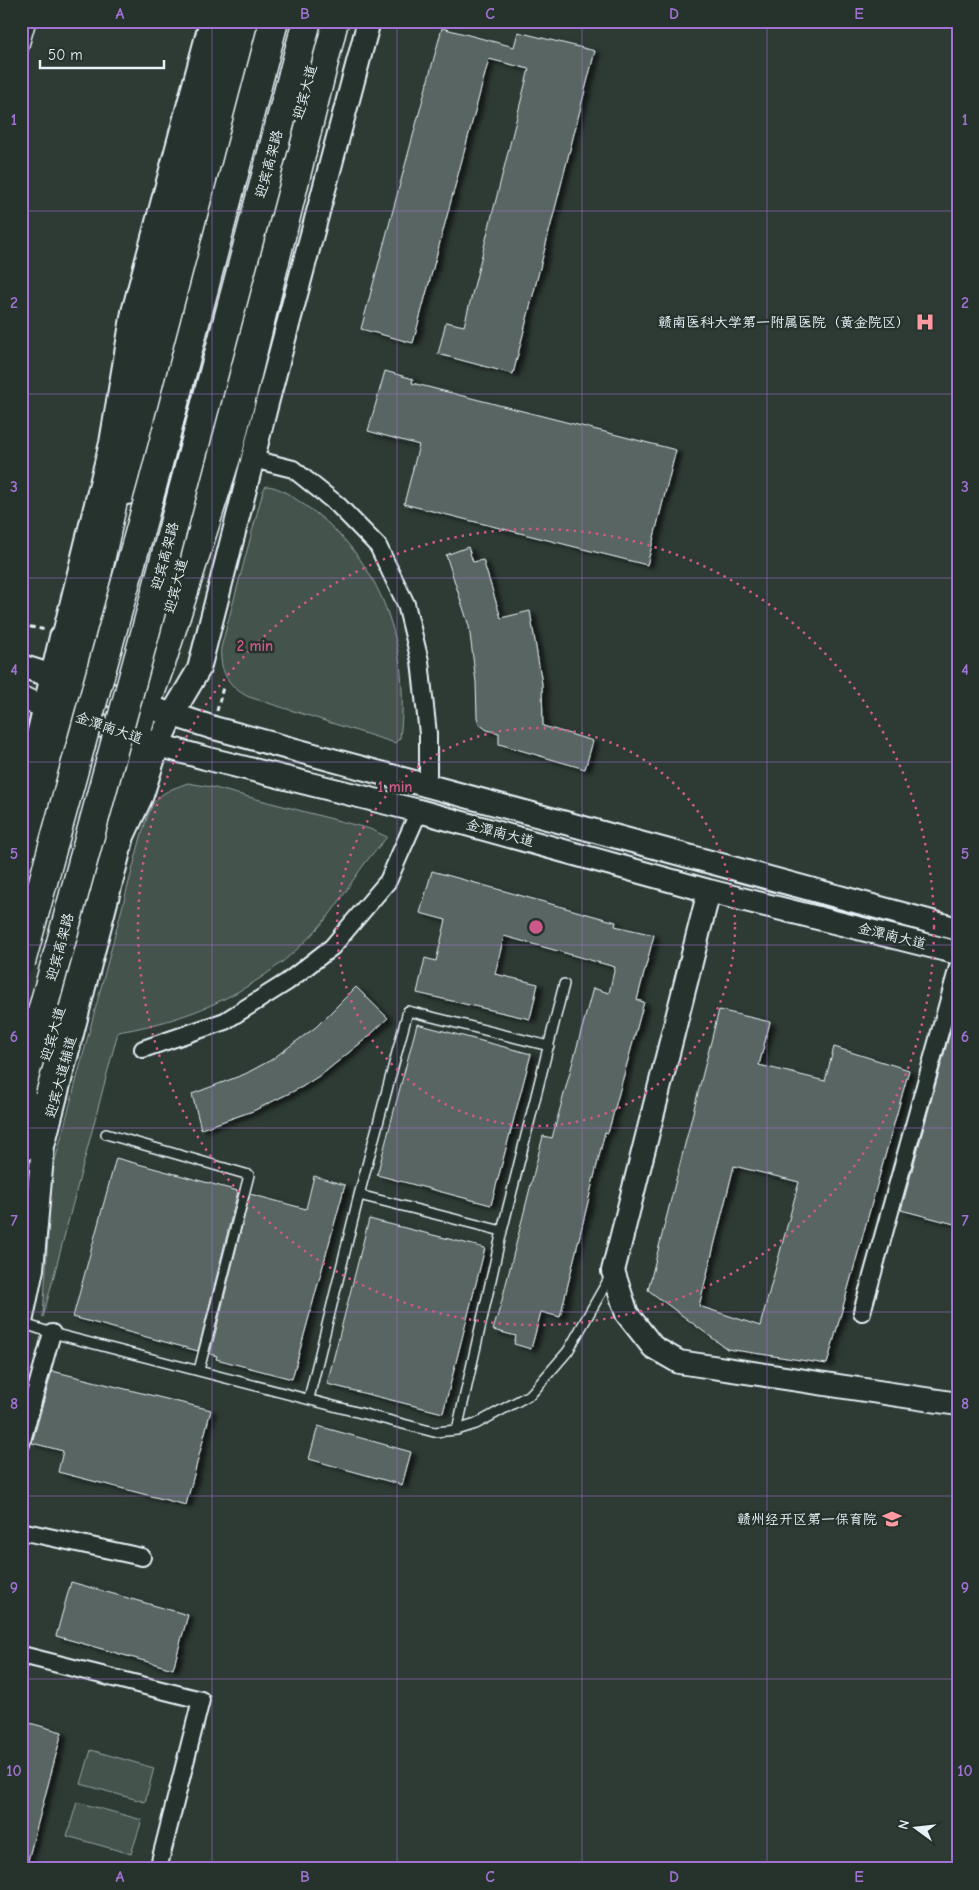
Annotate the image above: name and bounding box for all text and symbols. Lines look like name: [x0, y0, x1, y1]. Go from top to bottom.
text: A: [116, 5, 125, 23]
text: B: [300, 5, 310, 23]
text: C: [485, 5, 495, 23]
text: D: [669, 5, 679, 23]
text: E: [854, 5, 864, 23]
scale bar: [40, 38, 164, 70]
text: 50 m: [48, 46, 83, 64]
street label: 迎宾大道: [290, 63, 320, 121]
text: 1: [11, 111, 17, 129]
text: 1: [962, 111, 968, 129]
street label: 迎宾高架路: [252, 128, 286, 200]
text: 2: [10, 294, 18, 312]
text: 2: [961, 294, 969, 312]
hospital icon: 赣南医科大学第一附属医院（黄金院区）: [914, 311, 936, 333]
place label: 赣南医科大学第一附属医院（黄金院区）: [658, 314, 910, 331]
text: 3: [10, 478, 18, 496]
text: 3: [961, 478, 969, 496]
street label: 迎宾高架路: [148, 520, 182, 592]
street label: 迎宾大道: [161, 557, 191, 615]
text: 2 min: [237, 637, 273, 655]
text: 4: [10, 661, 18, 679]
text: 4: [961, 661, 969, 679]
street label: 金潭南大道: [73, 709, 145, 747]
text: 1 min: [378, 778, 412, 796]
street label: 金潭南大道: [464, 816, 536, 850]
text: 5: [10, 845, 18, 863]
text: 5: [961, 845, 969, 863]
street label: 迎宾高架路: [43, 911, 77, 983]
centre of rings: [527, 918, 545, 936]
street label: 金潭南大道: [856, 919, 928, 953]
street label: 迎宾大道: [37, 1005, 69, 1063]
text: 6: [10, 1028, 18, 1046]
text: 6: [961, 1028, 969, 1046]
street label: 迎宾大道辅道: [42, 1034, 80, 1120]
text: 7: [10, 1212, 18, 1230]
text: 7: [961, 1212, 969, 1230]
text: 8: [10, 1395, 18, 1413]
text: 8: [961, 1395, 969, 1413]
school or university icon: 赣州经开区第一保育院: [881, 1508, 903, 1530]
place label: 赣州经开区第一保育院: [737, 1511, 877, 1528]
text: 9: [10, 1579, 18, 1597]
text: 9: [961, 1579, 969, 1597]
text: 10: [6, 1762, 22, 1780]
text: 10: [957, 1762, 973, 1780]
north arrow: [892, 1802, 942, 1852]
text: N: [895, 1818, 913, 1831]
text: A: [116, 1868, 125, 1886]
text: B: [300, 1868, 310, 1886]
text: C: [485, 1868, 495, 1886]
text: D: [669, 1868, 679, 1886]
text: E: [854, 1868, 864, 1886]

